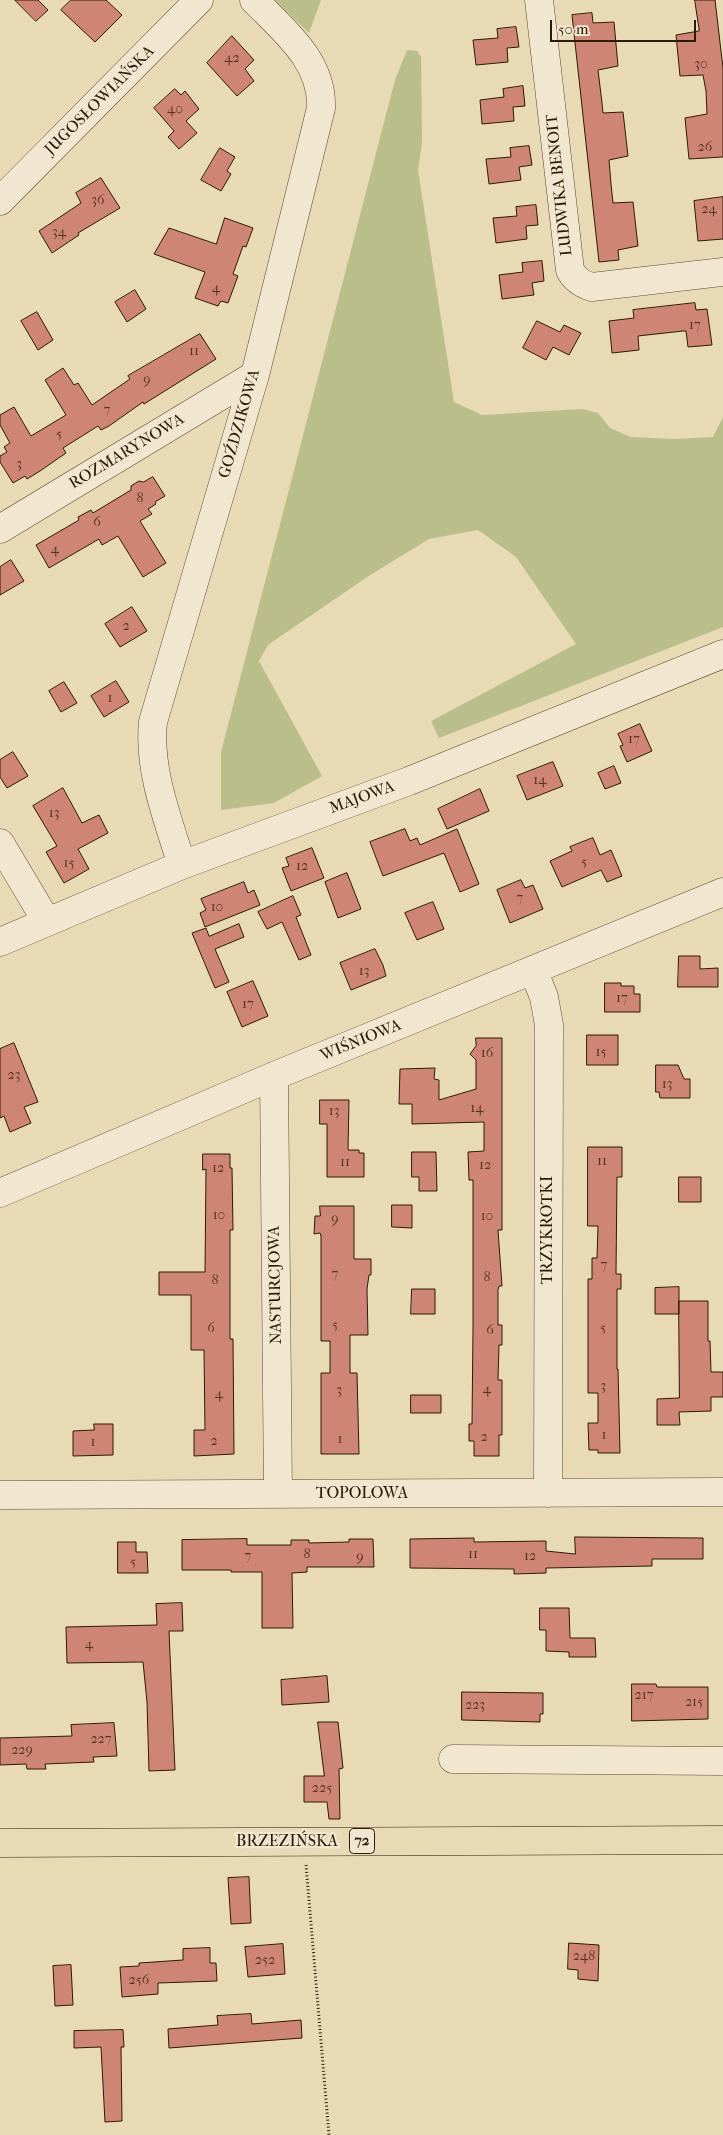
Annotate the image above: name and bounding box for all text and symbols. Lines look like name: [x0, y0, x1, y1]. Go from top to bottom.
scale bar: [553, 10, 699, 42]
text: 50 m: [558, 20, 588, 38]
street label: JUGOSŁOWIAŃSKA: [41, 42, 159, 160]
house number: 42: [224, 51, 240, 67]
house number: 30: [694, 57, 708, 73]
house number: 40: [167, 102, 183, 118]
street label: LUDWIKA BENOIT: [543, 113, 577, 257]
house number: 26: [698, 140, 712, 156]
house number: 36: [91, 193, 105, 209]
house number: 24: [701, 202, 717, 218]
house number: 34: [52, 225, 66, 241]
house number: 4: [212, 281, 220, 297]
house number: 17: [689, 318, 701, 334]
house number: 11: [189, 344, 199, 360]
street label: GOŹDZIKOWA: [215, 367, 265, 481]
house number: 9: [143, 373, 151, 389]
house number: 7: [104, 403, 110, 419]
street label: ROZMARYNOWA: [66, 410, 188, 494]
house number: 5: [56, 427, 62, 443]
house number: 3: [16, 457, 22, 473]
house number: 8: [136, 491, 144, 507]
house number: 6: [93, 515, 101, 531]
house number: 4: [51, 542, 59, 558]
house number: 2: [122, 619, 130, 635]
house number: 1: [108, 691, 112, 707]
house number: 17: [628, 732, 640, 748]
house number: 14: [533, 773, 547, 789]
street label: MAJOWA: [327, 777, 397, 819]
house number: 13: [49, 806, 59, 822]
house number: 5: [581, 855, 587, 871]
house number: 15: [64, 856, 74, 872]
house number: 12: [296, 859, 308, 875]
house number: 7: [517, 891, 523, 907]
house number: 10: [211, 900, 223, 916]
house number: 13: [359, 964, 369, 980]
house number: 17: [616, 991, 628, 1007]
house number: 17: [242, 997, 254, 1013]
street label: WIŚNIOWA: [318, 1016, 404, 1066]
house number: 15: [596, 1045, 606, 1061]
house number: 16: [481, 1046, 493, 1062]
house number: 23: [8, 1068, 20, 1084]
house number: 13: [662, 1077, 672, 1093]
house number: 14: [470, 1101, 484, 1117]
house number: 13: [329, 1104, 339, 1120]
house number: 11: [597, 1154, 607, 1170]
house number: 11: [340, 1155, 350, 1171]
house number: 12: [479, 1158, 491, 1174]
house number: 12: [212, 1161, 224, 1177]
street label: TRZYKROTKI: [538, 1176, 558, 1284]
house number: 10: [213, 1208, 225, 1224]
house number: 10: [481, 1209, 493, 1225]
house number: 9: [331, 1212, 339, 1228]
street label: NASTURCJOWA: [265, 1225, 287, 1345]
house number: 7: [601, 1258, 607, 1274]
house number: 7: [332, 1267, 338, 1283]
house number: 8: [483, 1270, 491, 1286]
house number: 8: [211, 1273, 219, 1289]
house number: 5: [332, 1318, 338, 1334]
house number: 6: [207, 1321, 215, 1337]
house number: 5: [600, 1321, 606, 1337]
house number: 6: [486, 1323, 494, 1339]
house number: 3: [600, 1379, 606, 1395]
house number: 4: [483, 1382, 491, 1398]
house number: 3: [336, 1383, 342, 1399]
house number: 4: [215, 1387, 223, 1403]
house number: 1: [602, 1428, 606, 1444]
house number: 2: [480, 1430, 488, 1446]
house number: 1: [338, 1432, 342, 1448]
house number: 2: [210, 1434, 218, 1450]
house number: 1: [91, 1435, 95, 1451]
street label: TOPOLOWA: [316, 1484, 408, 1504]
house number: 8: [303, 1547, 311, 1563]
house number: 11: [468, 1547, 478, 1563]
house number: 7: [245, 1549, 251, 1565]
house number: 12: [524, 1549, 536, 1565]
house number: 9: [356, 1550, 364, 1566]
house number: 5: [130, 1555, 136, 1571]
house number: 4: [85, 1637, 93, 1653]
house number: 217: [635, 1688, 653, 1704]
house number: 215: [685, 1695, 703, 1711]
house number: 223: [465, 1698, 485, 1714]
house number: 227: [90, 1732, 112, 1748]
house number: 229: [11, 1743, 33, 1759]
house number: 225: [312, 1781, 332, 1797]
road number: 72: [350, 1828, 374, 1854]
street label: BRZEZIŃSKA: [236, 1832, 338, 1852]
house number: 248: [573, 1949, 595, 1965]
house number: 252: [255, 1953, 275, 1969]
house number: 256: [129, 1973, 149, 1989]

